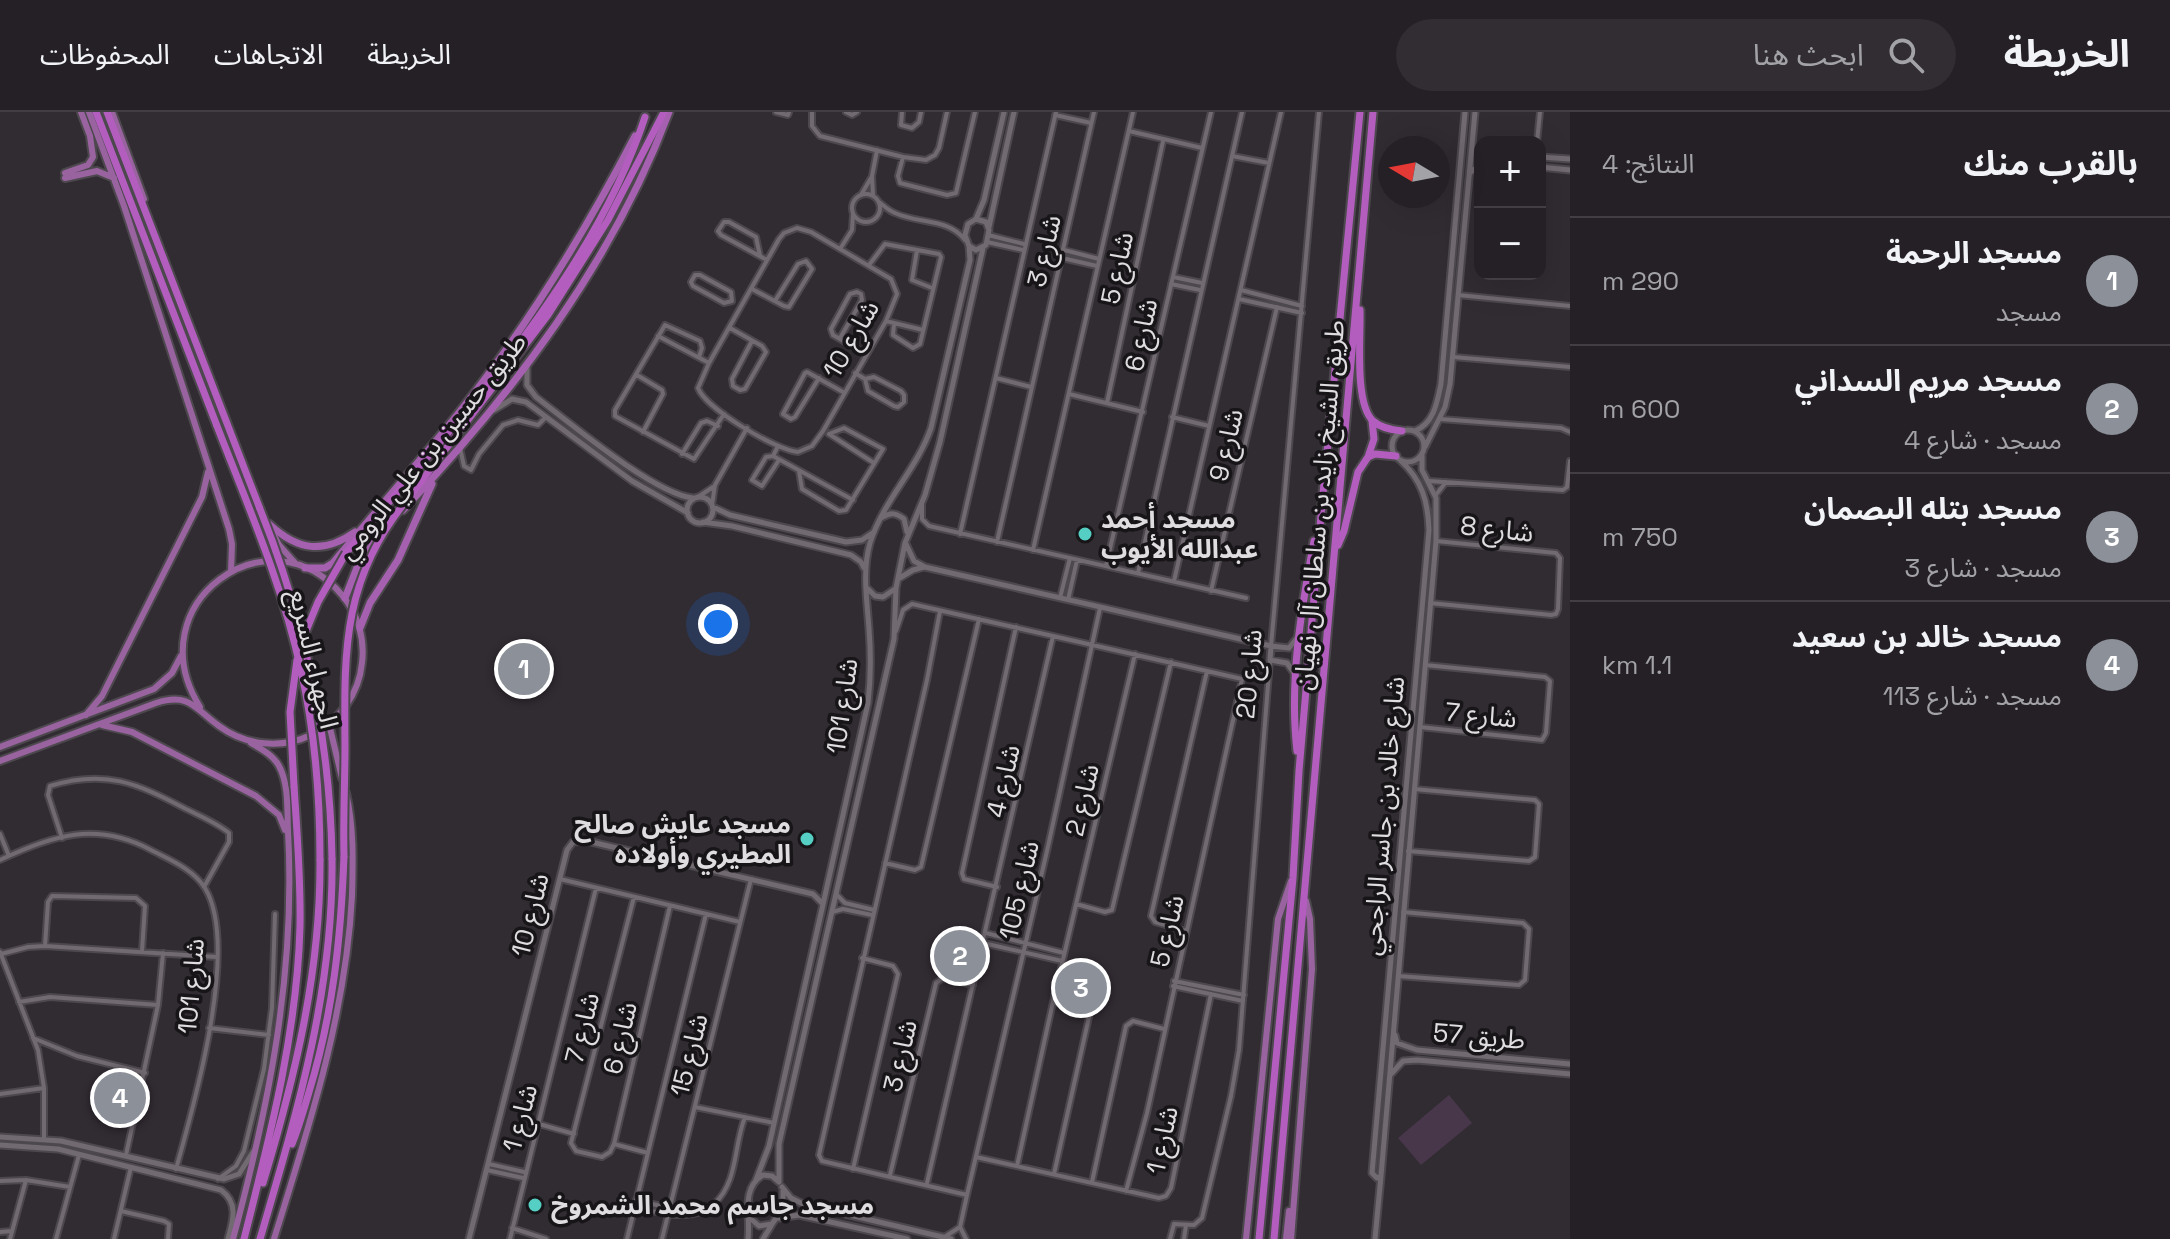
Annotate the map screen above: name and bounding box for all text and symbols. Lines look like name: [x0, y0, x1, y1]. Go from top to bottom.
search box: [1396, 19, 1956, 91]
text: الخريطة: [2004, 30, 2130, 78]
icon: search: [1884, 33, 1928, 77]
text: ابحث هنا: [1753, 35, 1864, 74]
text: المحفوظات: [40, 36, 170, 72]
text: الاتجاهات: [214, 36, 323, 72]
text: الخريطة: [367, 36, 451, 72]
north arrow: [1378, 136, 1450, 208]
map controls: [1474, 136, 1546, 280]
button: +: [1474, 136, 1546, 208]
text: بالقرب منك: [1964, 142, 2138, 185]
text: النتائج: 4: [1602, 147, 1695, 181]
button: −: [1474, 208, 1546, 280]
street label: شارع 3: [1019, 212, 1071, 291]
street label: شارع 5: [1093, 229, 1143, 308]
text: مسجد الرحمة: [1886, 233, 2062, 272]
text: 290 m: [1602, 264, 1679, 298]
text: 1: [2106, 264, 2118, 298]
street label: شارع 10: [815, 294, 889, 385]
text: مسجد: [1996, 295, 2062, 329]
street label: شارع 6: [1117, 296, 1167, 375]
street label: طريق الشيخ زايد بن سلطان آل نهيان: [1286, 318, 1355, 692]
street label: طريق حسين بن علي الرومي: [330, 326, 536, 568]
text: مسجد مريم السداني: [1795, 361, 2062, 400]
text: 600 m: [1602, 392, 1680, 426]
text: 2: [2104, 392, 2120, 426]
street label: شارع 9: [1201, 405, 1253, 485]
text: مسجد · شارع 4: [1904, 423, 2062, 457]
text: مسجد بتله البصمان: [1804, 489, 2062, 528]
place label: مسجد أحمد عبدالله الأيوب: [1101, 502, 1258, 566]
street label: شارع 8: [1458, 508, 1535, 552]
text: 750 m: [1602, 520, 1678, 554]
text: 3: [2104, 520, 2120, 554]
marker: مسجد أحمد عبدالله الأيوب: [1076, 525, 1094, 543]
text: مسجد · شارع 3: [1905, 551, 2062, 585]
street label: الجهراء السريع: [279, 586, 347, 733]
your location: [698, 604, 738, 644]
text: مسجد خالد بن سعيد: [1792, 617, 2062, 656]
street label: شارع 20: [1228, 628, 1272, 720]
pin: 1: [498, 639, 550, 699]
text: 1.1 km: [1602, 648, 1672, 682]
text: 4: [2104, 648, 2120, 682]
street label: شارع 101: [819, 656, 867, 756]
street label: شارع خالد بن جاسر الراجحي: [1354, 675, 1415, 957]
text: مسجد · شارع 113: [1883, 679, 2062, 713]
street label: شارع 7: [1443, 694, 1519, 738]
street label: شارع 4: [978, 741, 1030, 821]
street label: شارع 2: [1057, 761, 1109, 840]
place label: مسجد عايش صالح المطيري وأولاده: [574, 807, 791, 875]
marker: مسجد عايش صالح المطيري وأولاده: [798, 830, 816, 848]
street label: شارع 105: [991, 837, 1049, 943]
street label: شارع 10: [503, 870, 559, 961]
street label: شارع 5: [1142, 892, 1194, 971]
pin: 2: [934, 926, 986, 986]
street label: شارع 101: [170, 937, 214, 1035]
pin: 3: [1055, 958, 1107, 1018]
street label: شارع 7: [557, 989, 609, 1068]
street label: شارع 6: [595, 998, 647, 1078]
street label: شارع 15: [662, 1010, 718, 1100]
street label: طريق 57: [1431, 1015, 1527, 1057]
street label: شارع 3: [875, 1017, 927, 1096]
pin: 4: [94, 1068, 146, 1128]
street label: شارع 1: [495, 1081, 547, 1156]
street label: شارع 1: [1138, 1103, 1188, 1177]
place label: مسجد جاسم محمد الشمروخ: [551, 1188, 874, 1225]
marker: مسجد جاسم محمد الشمروخ: [526, 1196, 544, 1214]

